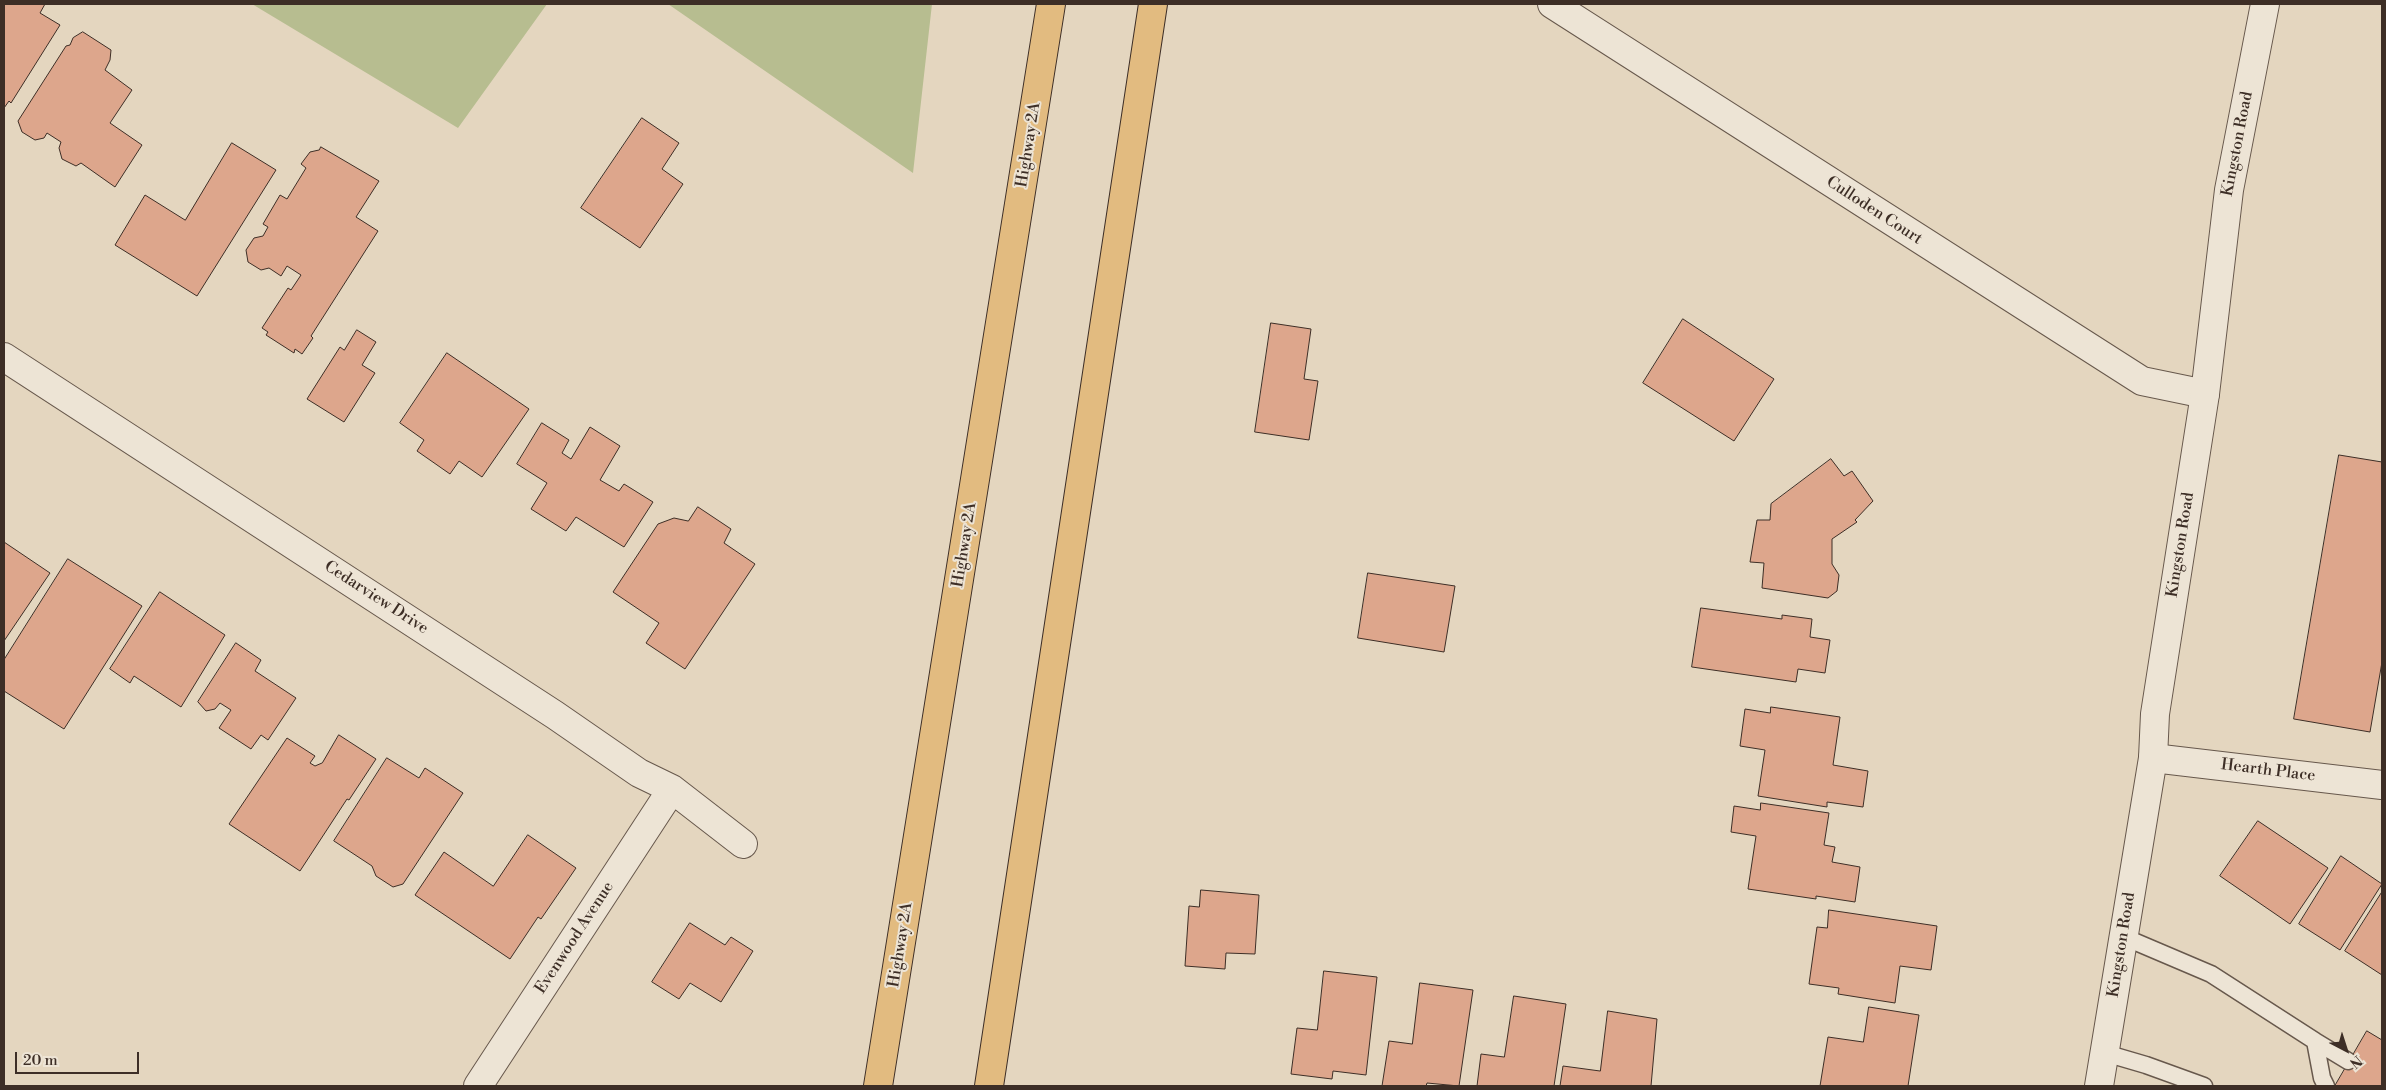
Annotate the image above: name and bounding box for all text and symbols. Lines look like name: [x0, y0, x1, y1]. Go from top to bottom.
street label: Kingston Road: [2218, 90, 2258, 198]
street label: Highway 2A: [1013, 101, 1045, 189]
street label: Culloden Court: [1822, 173, 1926, 249]
street label: Kingston Road: [2163, 491, 2199, 599]
street label: Highway 2A: [949, 501, 981, 589]
street label: Cedarview Drive: [320, 557, 432, 639]
street label: Hearth Place: [2220, 756, 2316, 786]
street label: Evenwood Avenue: [532, 878, 618, 998]
street label: Kingston Road: [2104, 891, 2140, 999]
street label: Highway 2A: [885, 901, 917, 989]
north arrow: [2321, 1025, 2371, 1075]
scale bar: [18, 1042, 141, 1074]
text: 20 m: [23, 1051, 58, 1070]
text: N: [2346, 1051, 2366, 1072]

